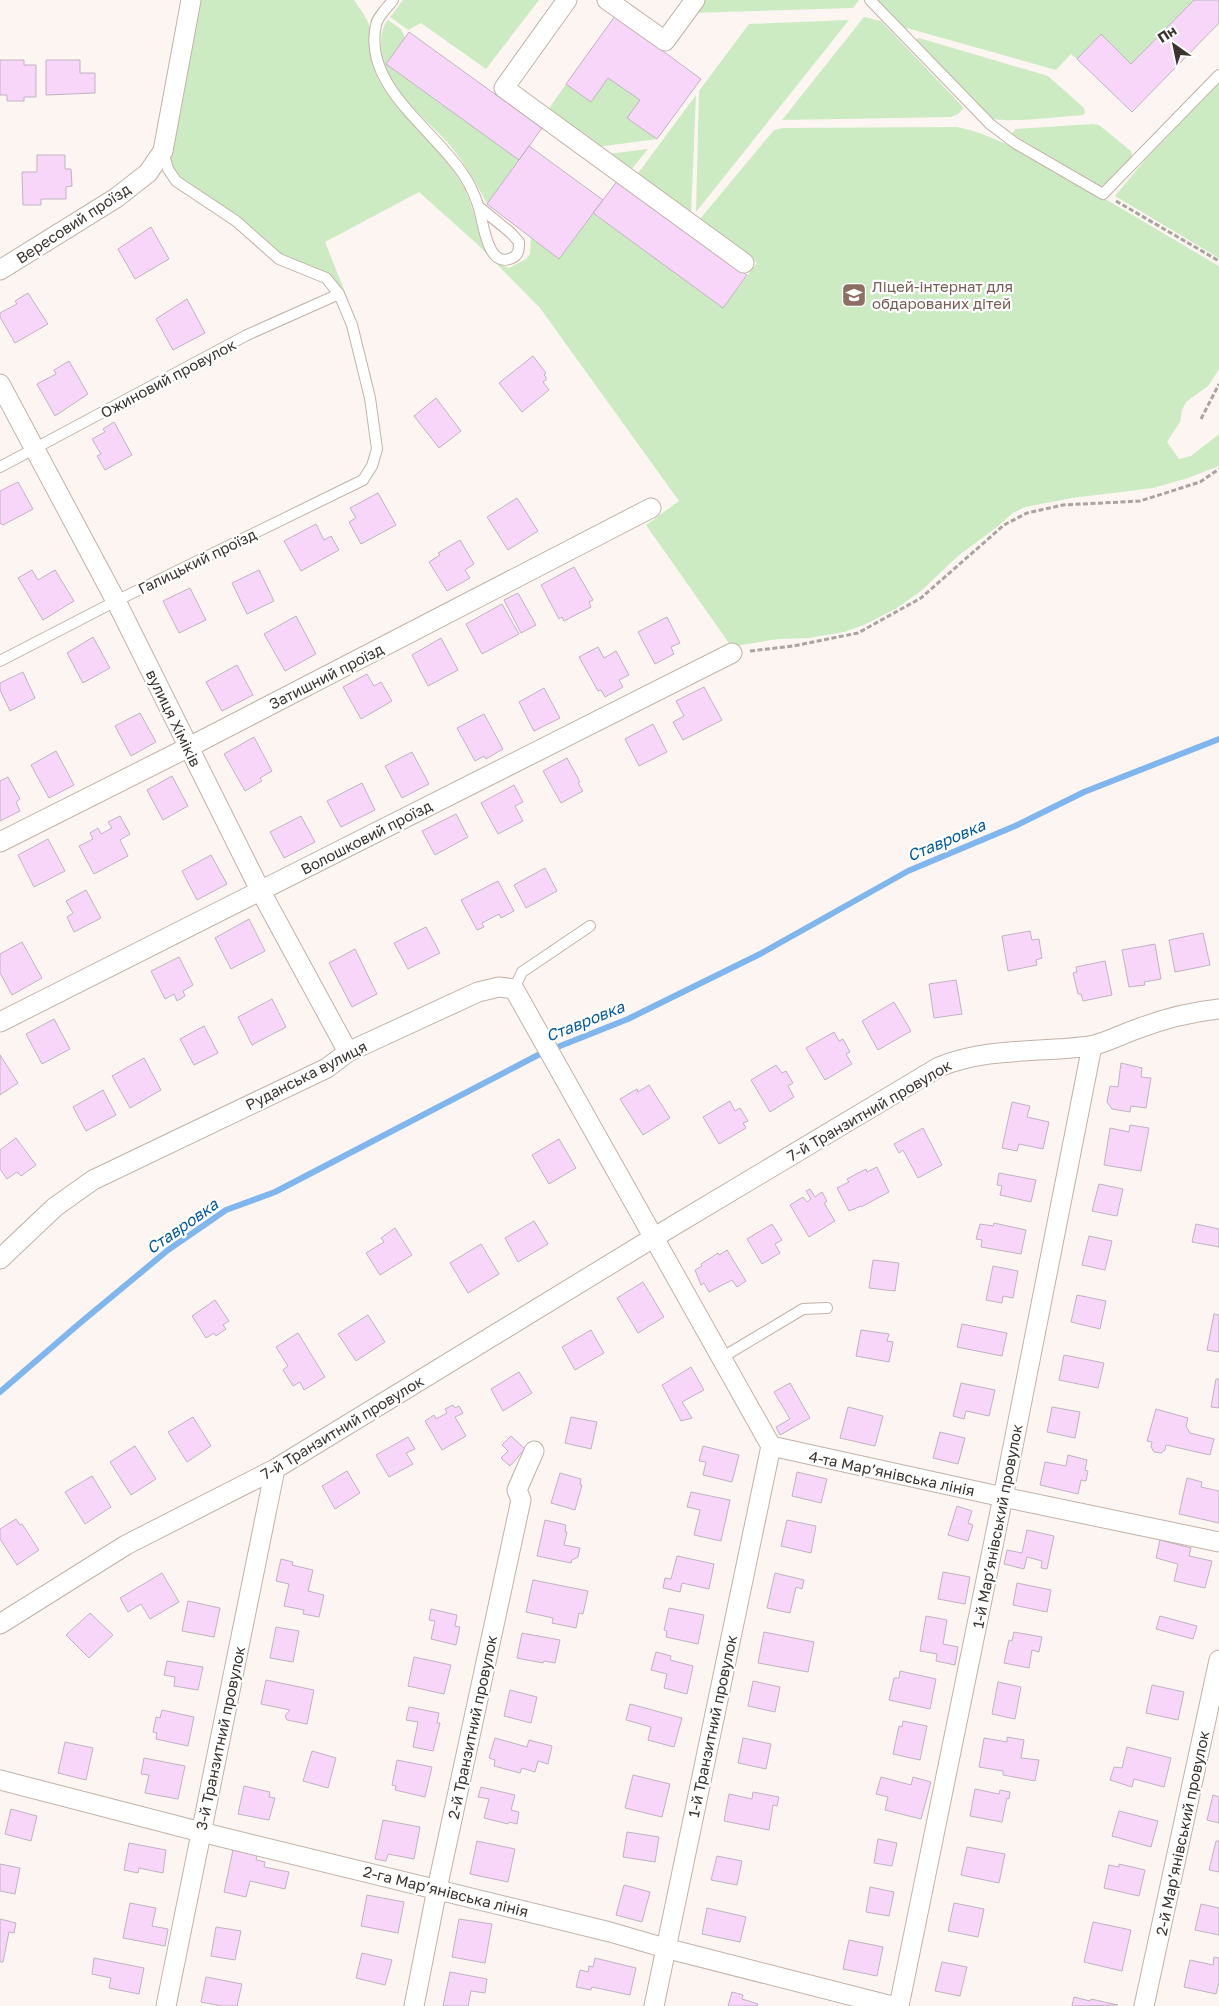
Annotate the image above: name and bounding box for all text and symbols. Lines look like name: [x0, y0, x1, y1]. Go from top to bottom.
north arrow: [1149, 20, 1199, 70]
text: Пн: [1154, 21, 1179, 46]
street label: Вересовий проїзд: [13, 179, 133, 267]
place label: Ліцей-інтернат для обдарованих дітей: [872, 277, 1013, 312]
school or university icon: Ліцей-інтернат для обдарованих дітей: [841, 282, 867, 308]
street label: Ожиновий провулок: [97, 335, 239, 421]
street label: Галицький проїзд: [135, 525, 259, 597]
street label: Затишний проїзд: [266, 639, 386, 713]
street label: вулиця Хіміків: [143, 667, 205, 769]
street label: Волошковий проїзд: [297, 796, 435, 878]
water label: Ставровка: [904, 814, 989, 865]
water label: Ставровка: [543, 996, 628, 1046]
street label: Руданська вулиця: [242, 1037, 370, 1113]
street label: 7-й Транзитний провулок: [784, 1055, 955, 1165]
water label: Ставровка: [142, 1193, 223, 1258]
street label: 7-й Транзитний провулок: [257, 1371, 427, 1483]
street label: 1-й Марʼянівський провулок: [968, 1422, 1026, 1630]
street label: 4-та Марʼянівська лінія: [807, 1447, 977, 1499]
street label: 2-й Транзитний провулок: [444, 1633, 500, 1821]
street label: 1-й Транзитний провулок: [684, 1633, 740, 1819]
street label: 3-й Транзитний провулок: [192, 1644, 248, 1832]
street label: 2-й Марʼянівський провулок: [1151, 1729, 1213, 1937]
street label: 2-га Марʼянівська лінія: [362, 1862, 530, 1920]

